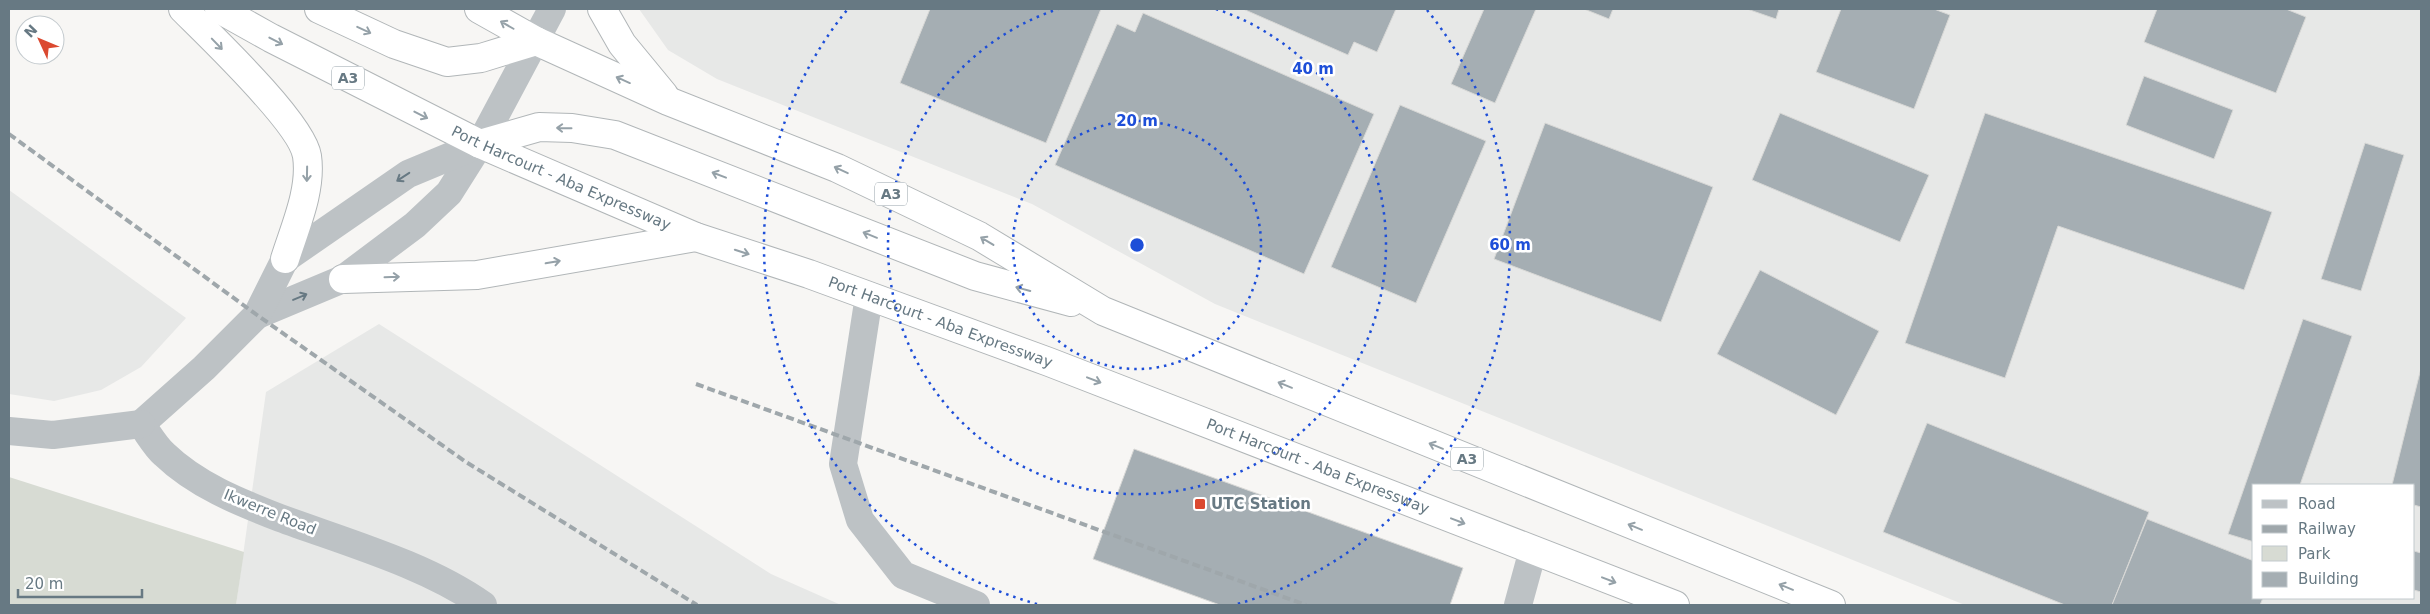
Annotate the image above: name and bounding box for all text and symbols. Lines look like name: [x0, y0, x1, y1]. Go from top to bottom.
north arrow: [15, 15, 65, 65]
one-way arrow: [500, 20, 515, 30]
text: N: [21, 21, 40, 41]
one-way arrow: [356, 25, 371, 35]
one-way arrow: [269, 36, 284, 46]
one-way arrow: [211, 37, 223, 50]
text: 40 m: [1292, 60, 1334, 78]
road number: A3: [332, 66, 364, 90]
one-way arrow: [616, 75, 631, 85]
one-way arrow: [414, 110, 429, 120]
text: 20 m: [1116, 112, 1158, 130]
street label: Port Harcourt - Aba Expressway: [449, 122, 674, 234]
one-way arrow: [557, 123, 573, 133]
one-way arrow: [302, 165, 312, 181]
one-way arrow: [834, 165, 849, 174]
one-way arrow: [711, 170, 727, 179]
one-way arrow: [396, 172, 410, 183]
road number: A3: [875, 182, 907, 205]
one-way arrow: [863, 230, 878, 239]
one-way arrow: [980, 235, 994, 245]
centre of rings: [1128, 236, 1146, 254]
text: 60 m: [1489, 236, 1531, 254]
one-way arrow: [734, 248, 749, 257]
one-way arrow: [545, 256, 561, 266]
one-way arrow: [383, 273, 399, 282]
street label: Port Harcourt - Aba Expressway: [826, 273, 1055, 372]
one-way arrow: [1015, 284, 1031, 294]
one-way arrow: [292, 291, 307, 301]
one-way arrow: [1086, 376, 1101, 385]
one-way arrow: [1278, 380, 1293, 389]
street label: Port Harcourt - Aba Expressway: [1204, 415, 1432, 518]
one-way arrow: [1429, 441, 1444, 451]
road number: A3: [1451, 448, 1483, 470]
legend: [2252, 484, 2415, 599]
street label: Ikwerre Road: [221, 485, 319, 539]
place label: UTC Station: [1211, 495, 1311, 513]
text: Road: [2298, 495, 2336, 513]
marker: UTC Station: [1193, 497, 1207, 511]
one-way arrow: [1450, 517, 1465, 526]
text: Railway: [2298, 520, 2356, 538]
one-way arrow: [1628, 522, 1643, 531]
text: Park: [2298, 545, 2331, 563]
scale bar: [18, 566, 141, 598]
text: Building: [2298, 570, 2359, 588]
text: 20 m: [25, 575, 63, 593]
one-way arrow: [1601, 576, 1616, 585]
one-way arrow: [1779, 582, 1794, 591]

